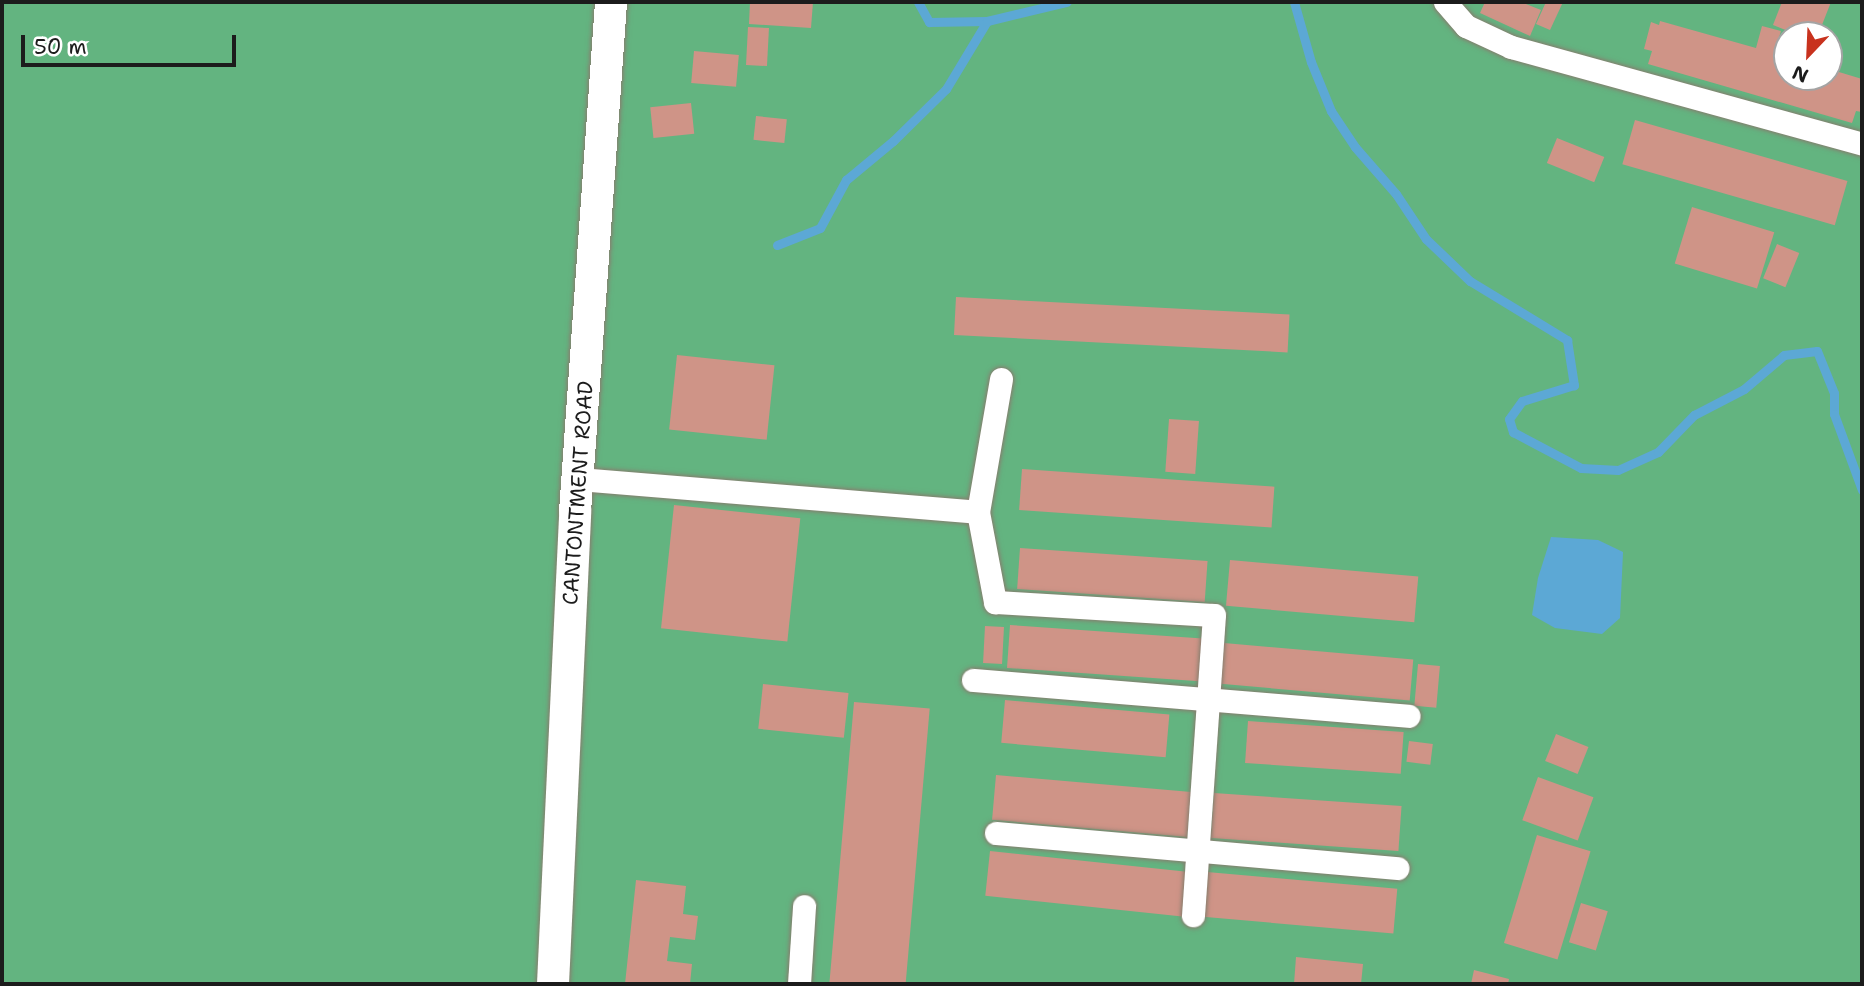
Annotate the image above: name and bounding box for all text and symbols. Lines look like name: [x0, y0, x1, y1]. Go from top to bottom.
scale bar: [24, 21, 240, 65]
north arrow: [1773, 21, 1843, 91]
text: 50 m: [34, 33, 87, 61]
text: N: [1789, 60, 1812, 88]
street label: CANTONTMENT ROAD: [558, 380, 598, 606]

